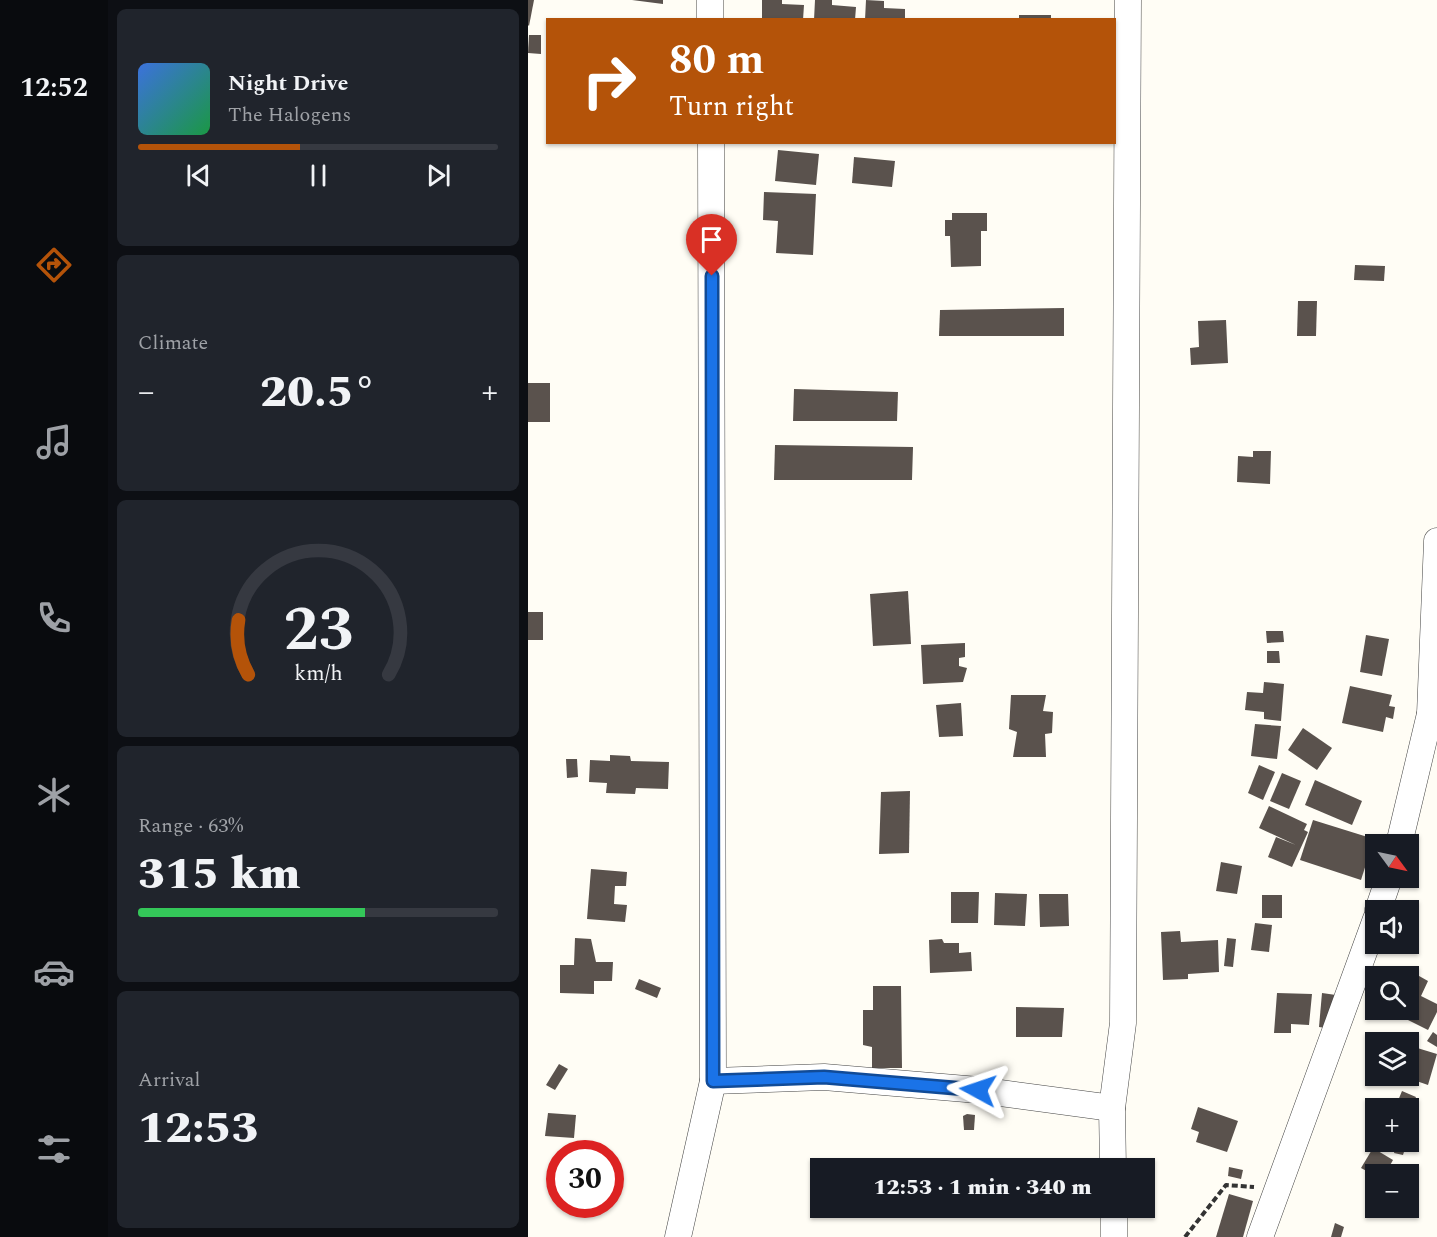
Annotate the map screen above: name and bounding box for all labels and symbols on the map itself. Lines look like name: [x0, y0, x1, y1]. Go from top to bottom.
pin: [686, 214, 737, 276]
north arrow: [1365, 834, 1419, 888]
position arrow: [946, 1058, 1010, 1122]
speed limit sign: 30: [546, 1140, 624, 1218]

